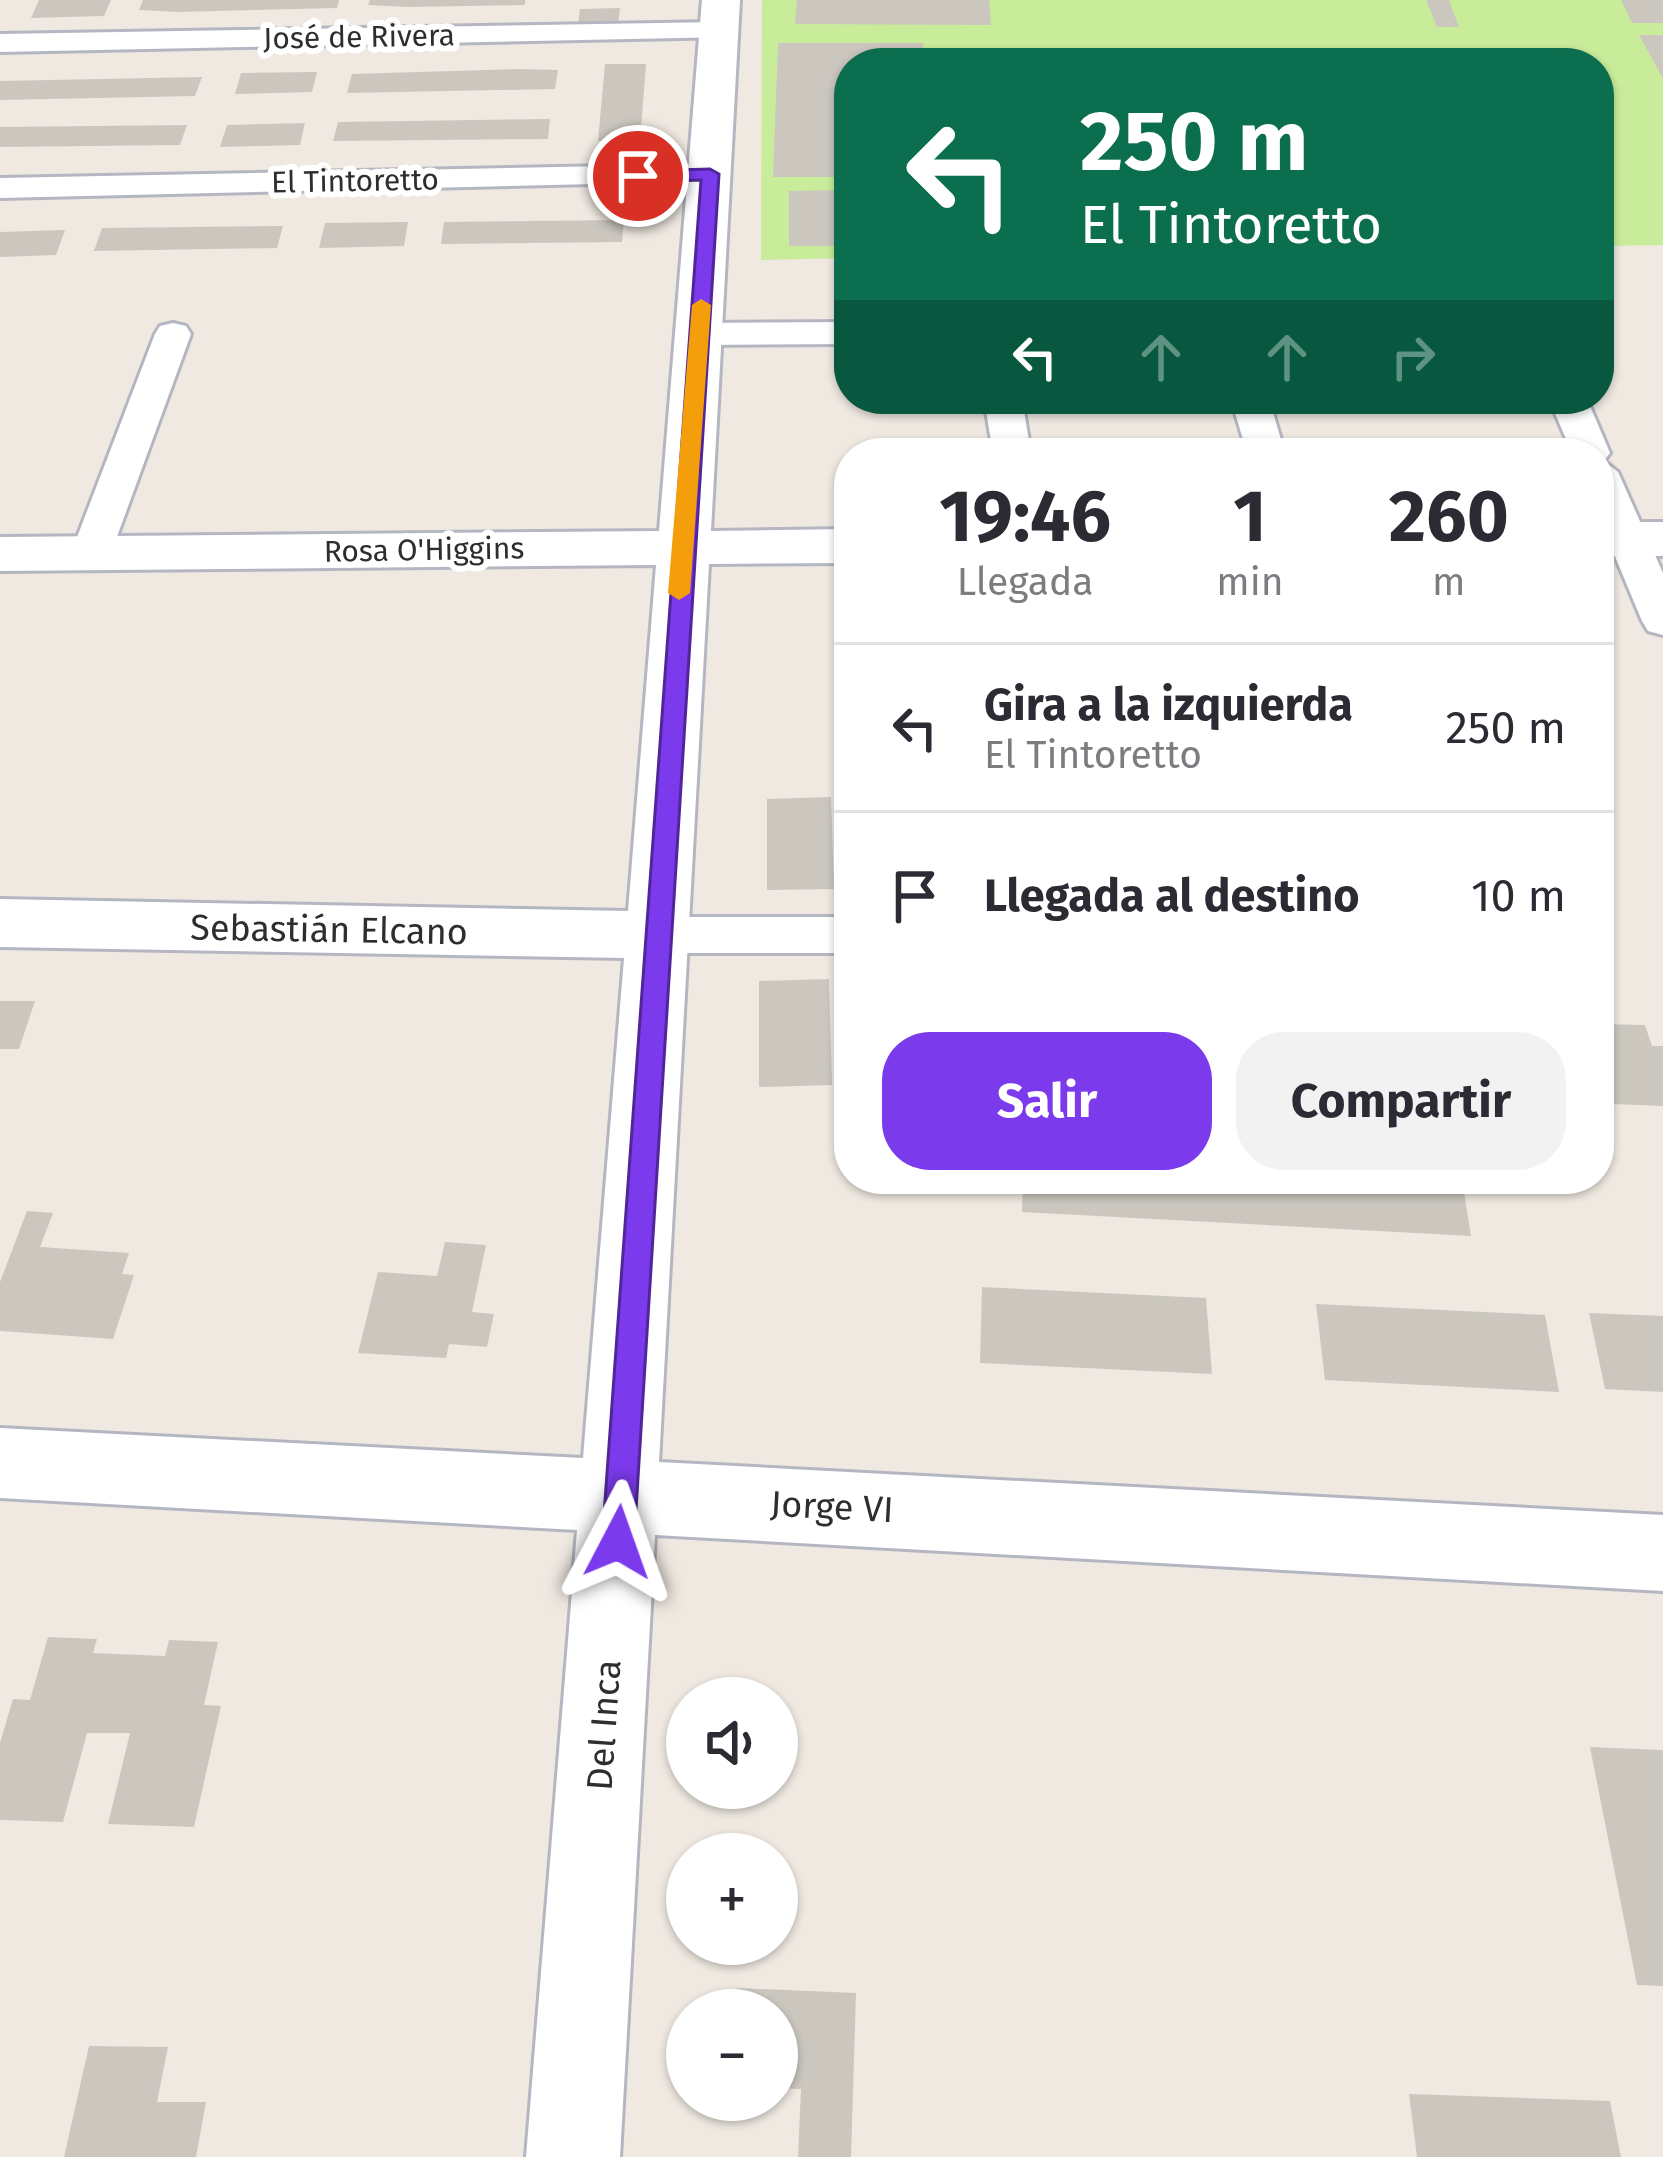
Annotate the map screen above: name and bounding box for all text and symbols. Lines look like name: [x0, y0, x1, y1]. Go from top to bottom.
street label: José de Rivera: [263, 17, 455, 57]
text: 250 m: [1080, 91, 1308, 192]
icon: left: [882, 96, 1038, 252]
pin: [587, 125, 689, 227]
icon: arrive: [605, 143, 671, 209]
street label: El Tintoretto: [271, 162, 439, 200]
text: El Tintoretto: [1080, 193, 1382, 257]
icon: left: [1002, 324, 1068, 390]
icon: ahead: [1128, 324, 1194, 390]
icon: ahead: [1254, 324, 1320, 390]
icon: right: [1380, 324, 1446, 390]
text: 19:46: [939, 474, 1111, 560]
text: 1: [1233, 474, 1267, 560]
text: 260: [1389, 474, 1509, 560]
street label: Rosa O'Higgins: [323, 530, 525, 570]
text: Llegada: [957, 559, 1094, 605]
text: min: [1216, 559, 1284, 605]
text: m: [1432, 559, 1466, 605]
text: Gira a la izquierda: [984, 678, 1353, 732]
icon: left: [882, 695, 948, 761]
text: 250 m: [1446, 701, 1566, 755]
text: El Tintoretto: [984, 732, 1202, 778]
icon: arrive: [882, 863, 948, 929]
text: Llegada al destino: [984, 869, 1359, 923]
text: 10 m: [1471, 869, 1566, 923]
street label: Sebastián Elcano: [190, 906, 468, 954]
button: Salir: [882, 1032, 1212, 1170]
button: Compartir: [1236, 1032, 1566, 1170]
position arrow: [555, 1479, 681, 1605]
street label: Jorge VI: [769, 1482, 895, 1532]
street label: Del Inca: [577, 1658, 631, 1792]
map controls: [666, 1677, 798, 2121]
button: sound: [666, 1677, 798, 1809]
button: +: [666, 1833, 798, 1965]
button: −: [666, 1989, 798, 2121]

